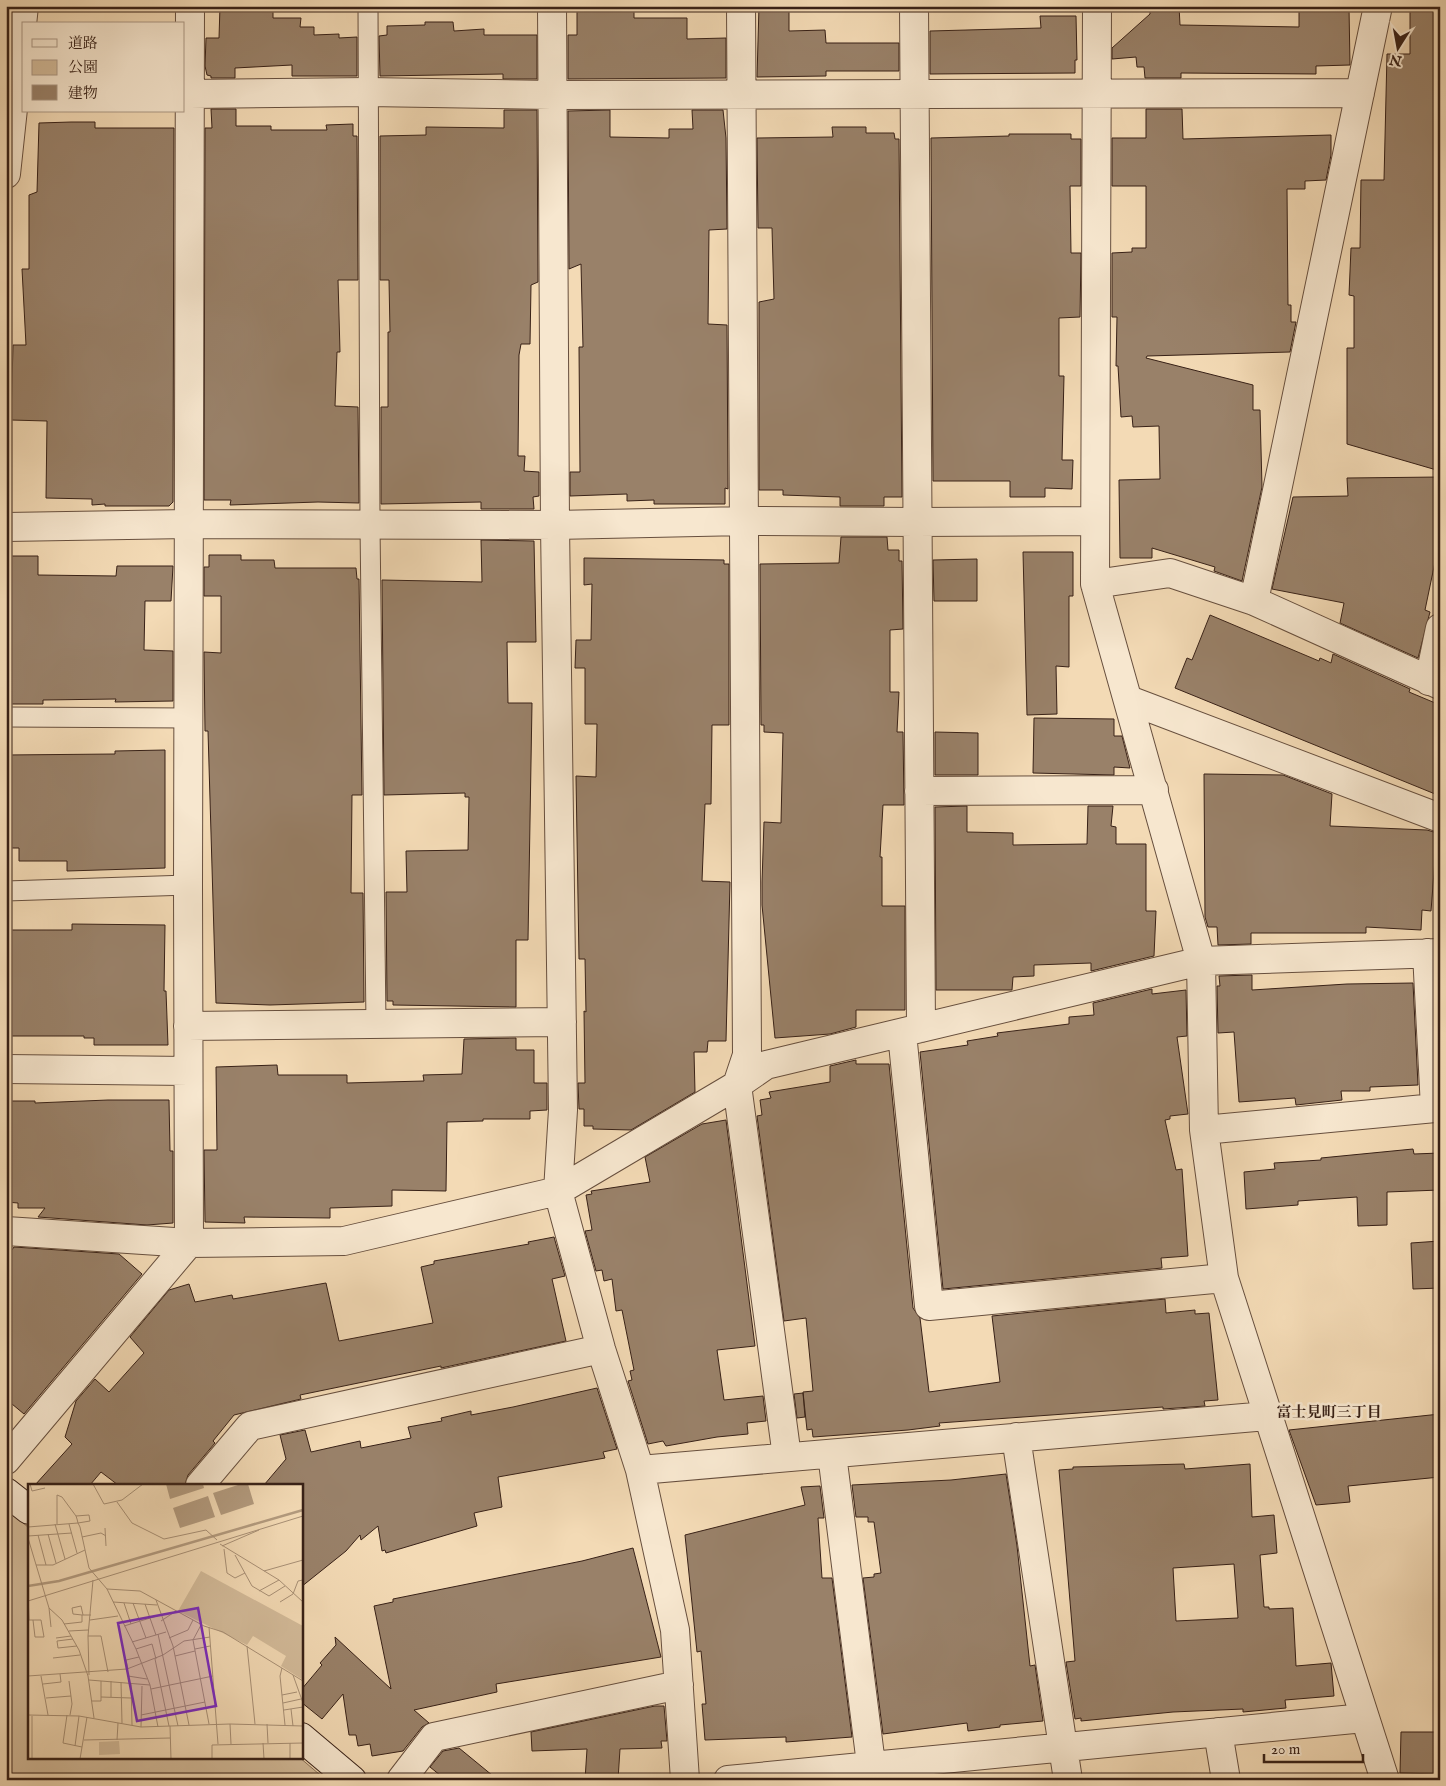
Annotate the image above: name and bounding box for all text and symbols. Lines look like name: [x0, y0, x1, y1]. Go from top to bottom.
legend: [22, 22, 185, 112]
north arrow: [1374, 22, 1424, 72]
text: 道路: [68, 34, 98, 53]
text: N: [1388, 50, 1404, 70]
text: 公園: [68, 58, 98, 77]
text: 建物: [68, 84, 98, 103]
district label: 富士見町三丁目: [1276, 1403, 1382, 1422]
inset map: [28, 1484, 302, 1758]
scale bar: [1264, 1731, 1362, 1763]
text: 20 m: [1271, 1740, 1301, 1759]

